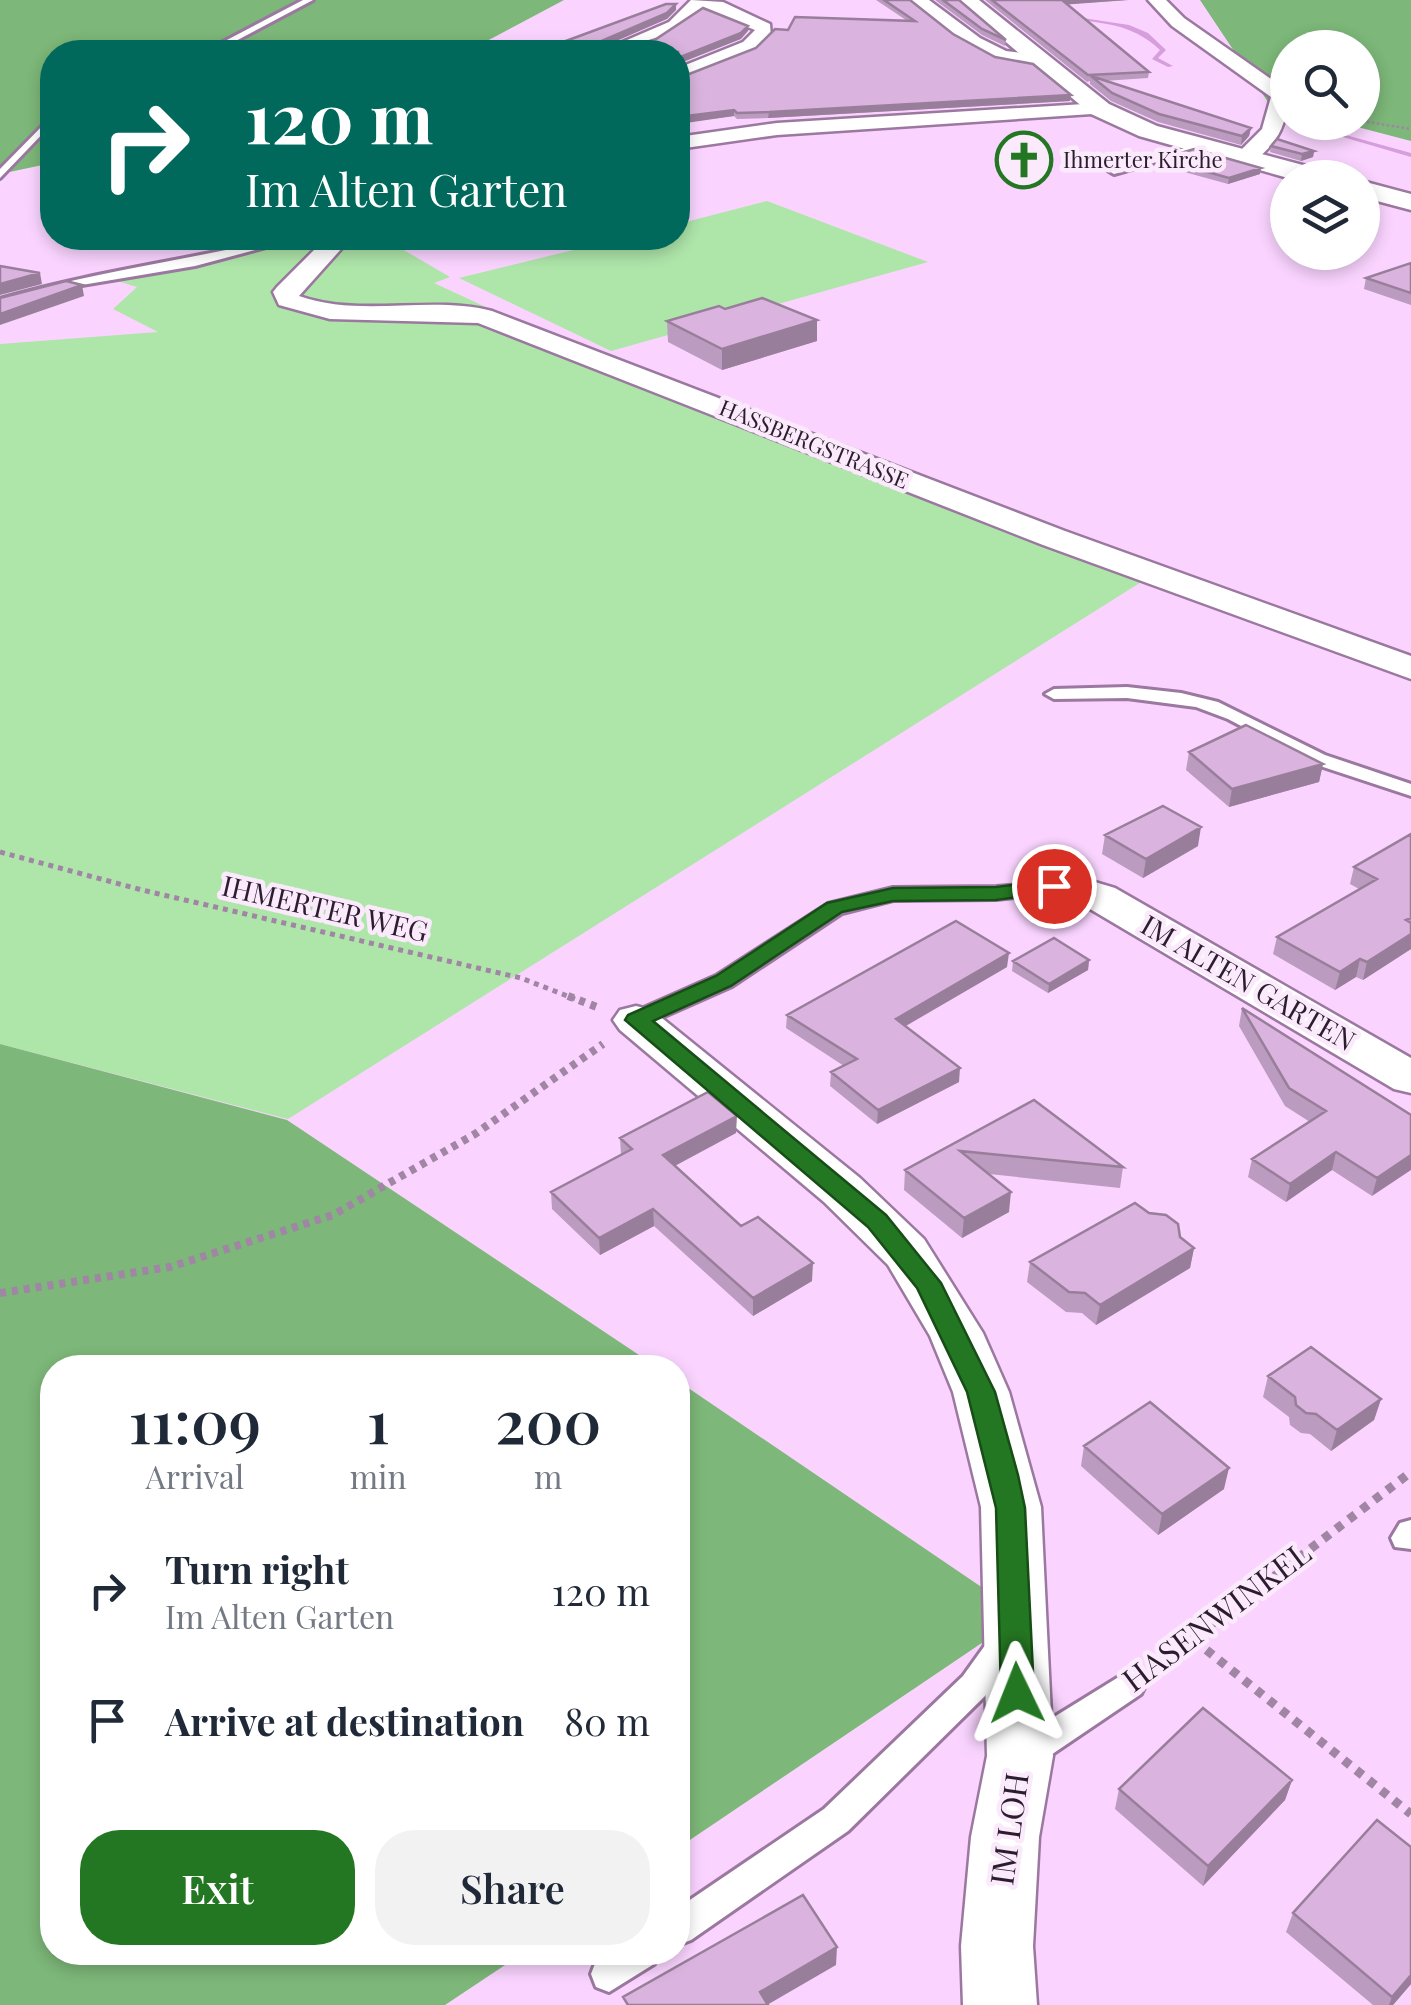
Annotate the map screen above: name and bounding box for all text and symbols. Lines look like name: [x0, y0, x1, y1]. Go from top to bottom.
map controls: [1270, 30, 1380, 270]
button: search: [1270, 30, 1380, 140]
text: 120 m: [245, 68, 433, 162]
icon: right: [80, 80, 210, 210]
church icon: Ihmerter Kirche: [994, 130, 1054, 190]
place label: Ihmerter Kirche: [1063, 144, 1223, 174]
text: Im Alten Garten: [245, 158, 567, 218]
button: layers: [1270, 160, 1380, 270]
street label: HASSBERGSTRASSE: [715, 391, 914, 495]
pin: [1012, 844, 1097, 929]
icon: arrive: [1027, 859, 1082, 914]
street label: IHMERTER WEG: [219, 866, 432, 949]
street label: IM ALTEN GARTEN: [1135, 905, 1363, 1058]
text: 11:09: [129, 1379, 261, 1459]
text: 1: [367, 1379, 390, 1459]
text: 200: [495, 1379, 601, 1459]
text: Arrival: [146, 1454, 244, 1497]
text: min: [350, 1454, 407, 1497]
text: m: [534, 1454, 563, 1497]
street label: HASENWINKEL: [1113, 1530, 1318, 1700]
text: Turn right: [165, 1543, 349, 1594]
icon: right: [80, 1563, 135, 1618]
text: 120 m: [552, 1565, 650, 1616]
text: Im Alten Garten: [165, 1594, 394, 1637]
position arrow: [965, 1641, 1069, 1745]
icon: arrive: [80, 1693, 135, 1748]
text: Arrive at destination: [165, 1695, 524, 1746]
text: 80 m: [564, 1695, 650, 1746]
street label: IM LOH: [978, 1770, 1037, 1888]
button: Exit: [80, 1830, 355, 1945]
button: Share: [375, 1830, 650, 1945]

